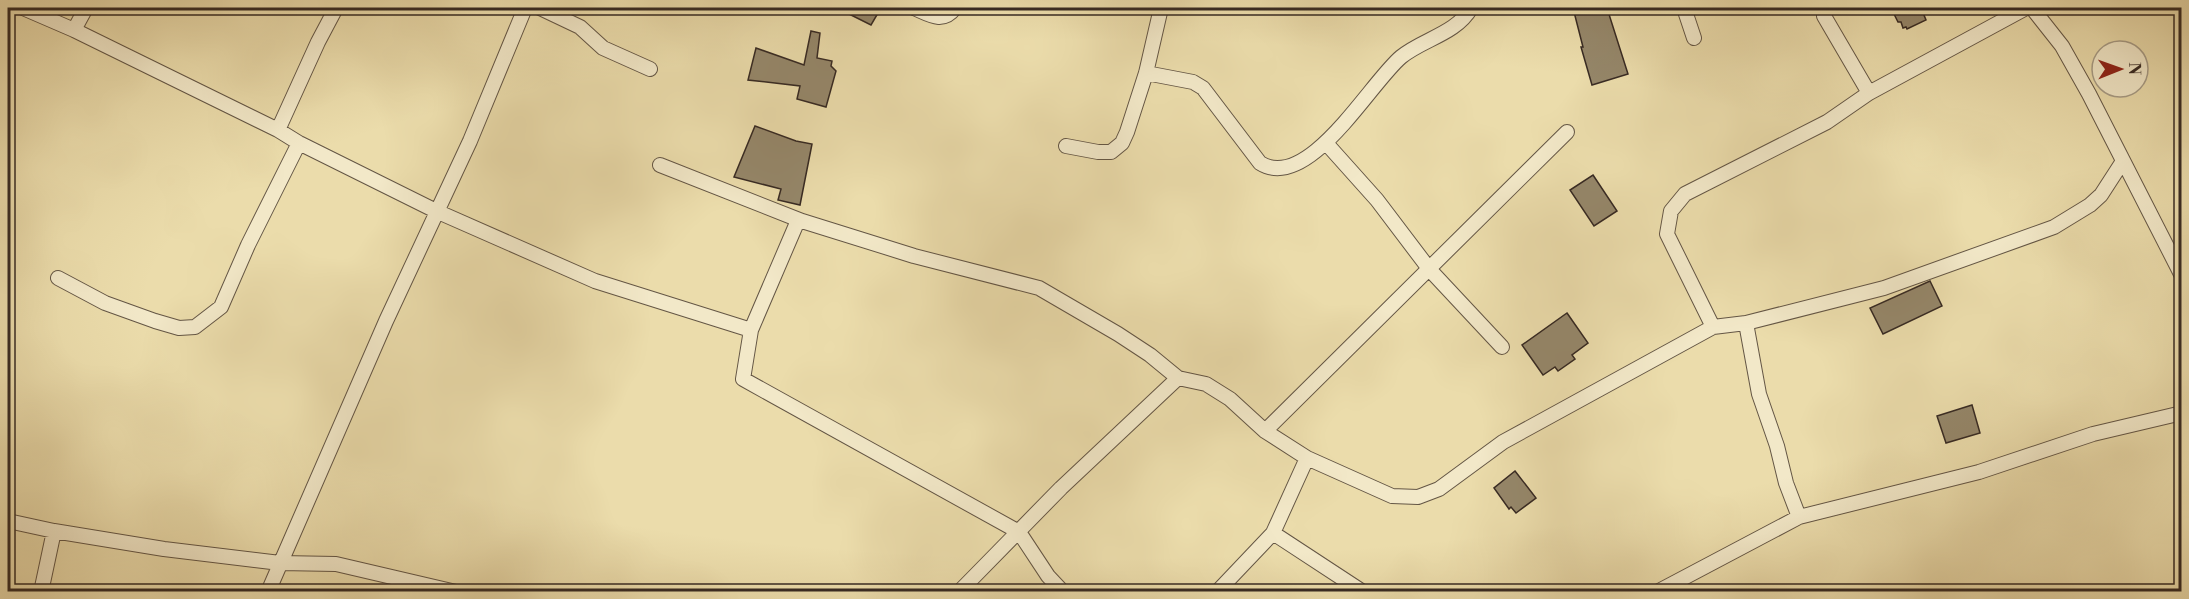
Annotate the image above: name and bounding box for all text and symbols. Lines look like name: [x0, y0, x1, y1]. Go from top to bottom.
north arrow: [2090, 39, 2150, 99]
text: N: [2124, 62, 2144, 76]

